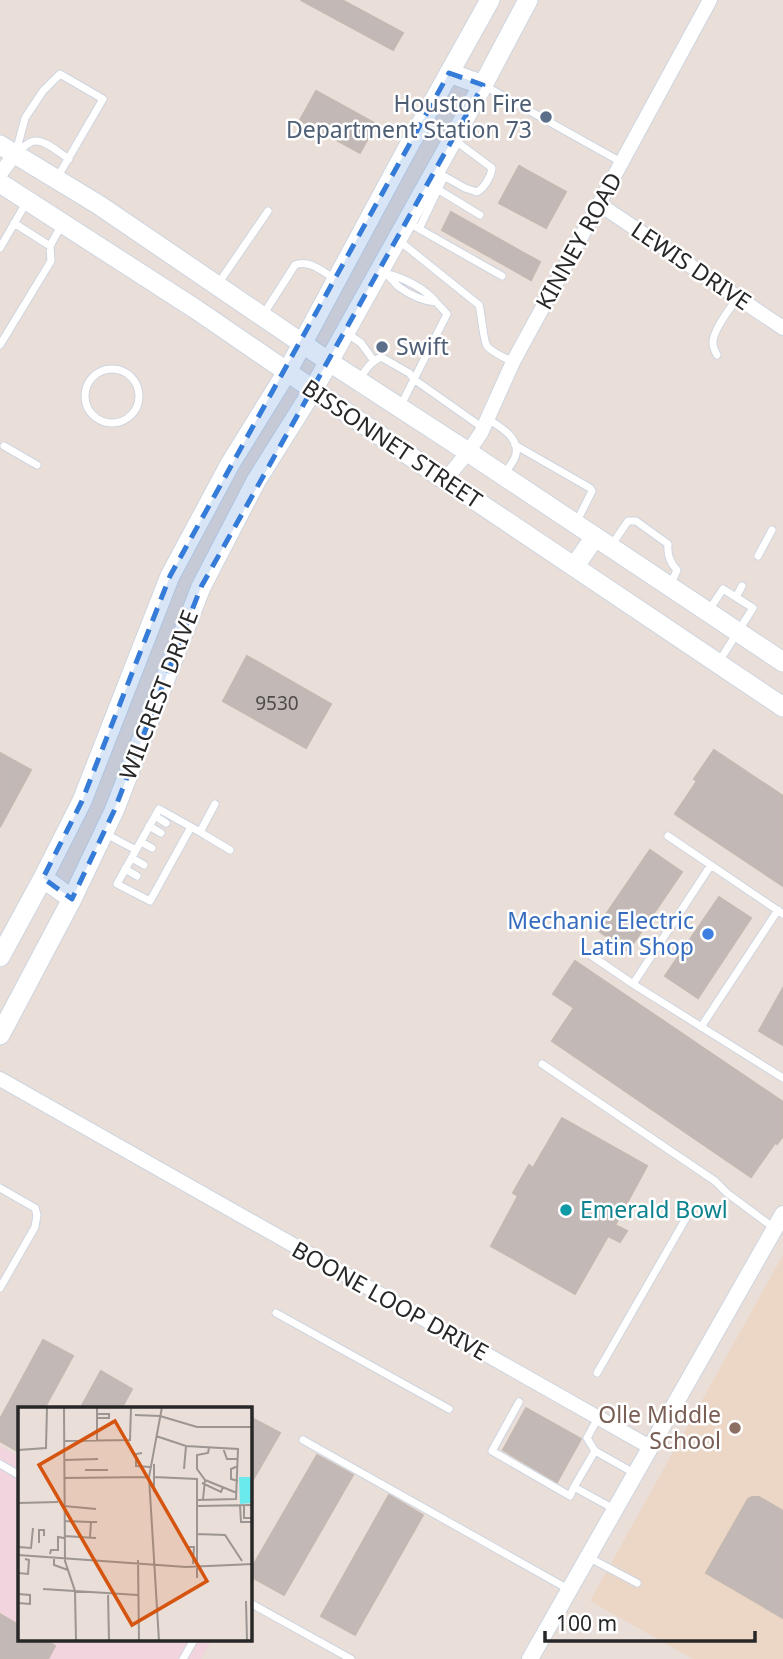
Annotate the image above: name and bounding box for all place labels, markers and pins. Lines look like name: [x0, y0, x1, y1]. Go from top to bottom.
place label: Houston Fire Department Station 73: [286, 87, 532, 145]
marker: Houston Fire Department Station 73: [538, 109, 554, 125]
place label: Swift: [396, 330, 449, 362]
marker: Swift: [374, 339, 390, 355]
place label: Mechanic Electric Latin Shop: [507, 904, 694, 962]
marker: Mechanic Electric Latin Shop: [700, 926, 716, 942]
place label: Emerald Bowl: [580, 1193, 728, 1225]
marker: Emerald Bowl: [558, 1202, 574, 1218]
place label: Olle Middle School: [598, 1398, 721, 1456]
marker: Olle Middle School: [727, 1420, 743, 1436]

